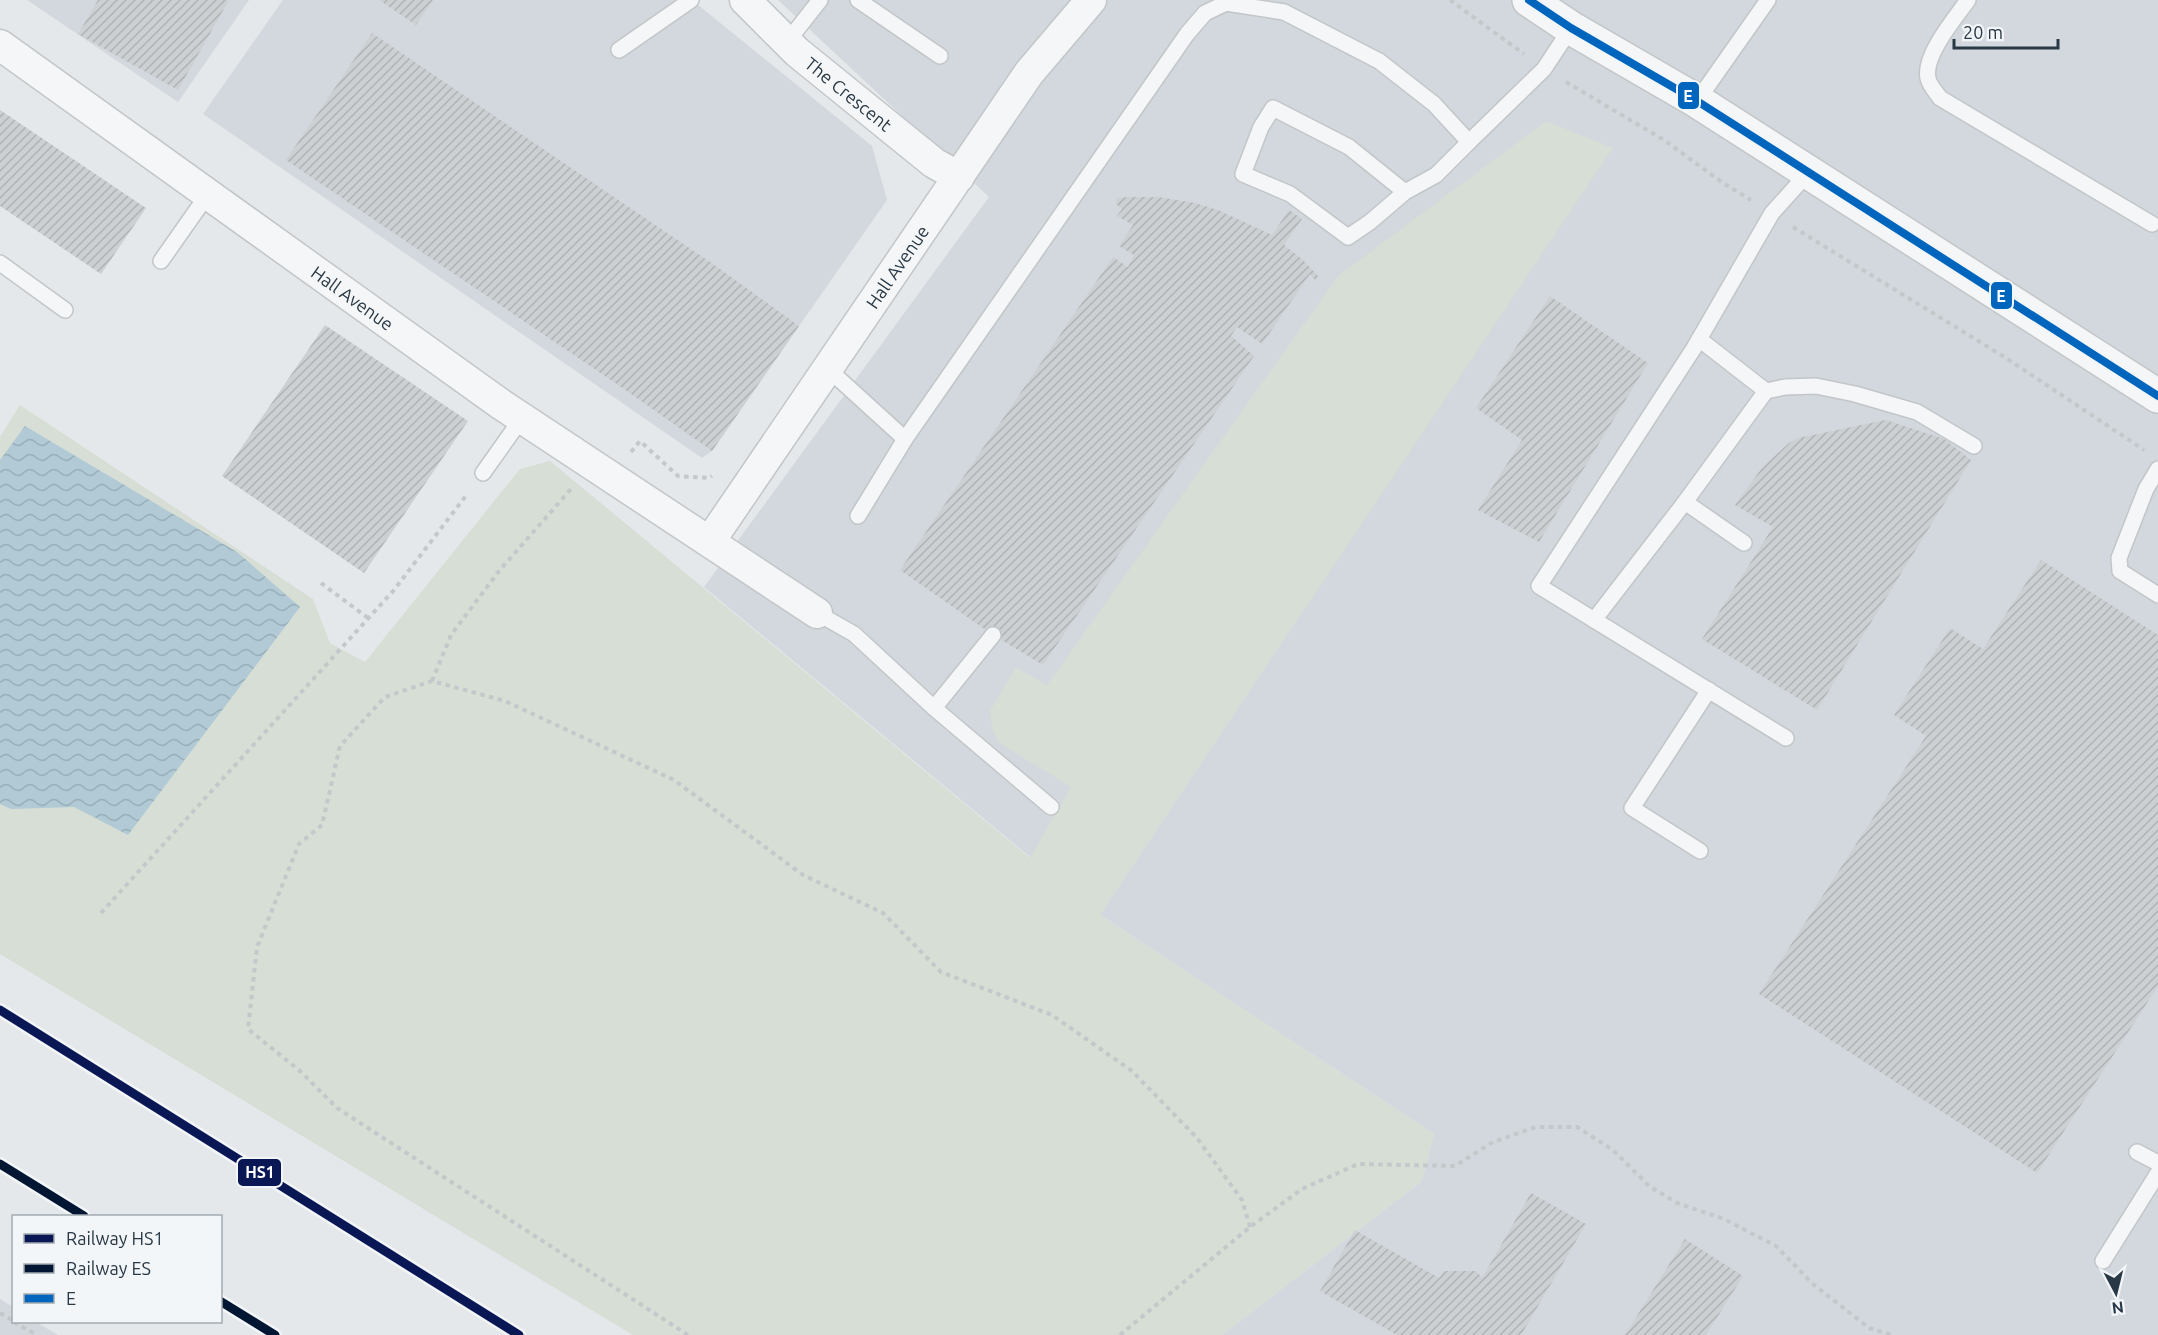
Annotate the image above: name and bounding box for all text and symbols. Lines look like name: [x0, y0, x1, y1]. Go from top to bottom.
scale bar: [1954, 12, 2058, 50]
text: 20 m: [1963, 22, 2003, 42]
street label: The Crescent: [801, 53, 896, 135]
line badge: E: [1677, 81, 1700, 110]
text: E: [1683, 87, 1693, 105]
street label: Hall Avenue: [862, 221, 932, 312]
street label: Hall Avenue: [308, 262, 398, 334]
line badge: E: [1990, 281, 2013, 310]
text: E: [1996, 287, 2006, 305]
line badge: HS1: [237, 1158, 282, 1187]
text: HS1: [245, 1163, 275, 1181]
legend: [12, 1215, 222, 1323]
text: Railway HS1: [66, 1228, 164, 1248]
text: Railway ES: [66, 1258, 151, 1278]
north arrow: [2086, 1263, 2146, 1323]
text: E: [66, 1288, 76, 1308]
text: N: [2111, 1298, 2125, 1318]

